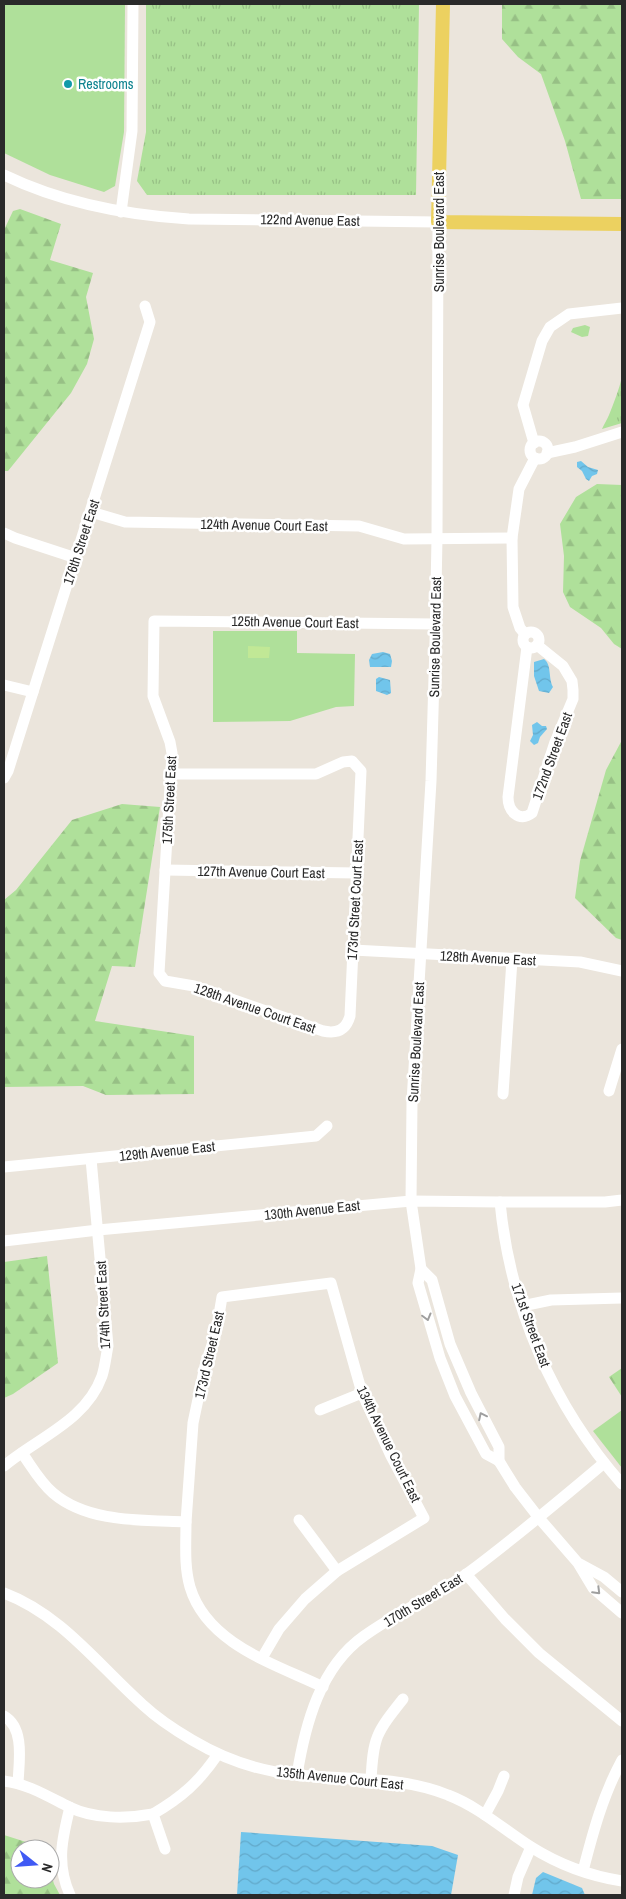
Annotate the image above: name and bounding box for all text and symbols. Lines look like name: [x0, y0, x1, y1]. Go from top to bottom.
place label: Restrooms: [78, 75, 134, 93]
marker: Restrooms: [62, 78, 74, 90]
street label: Sunrise Boulevard East: [430, 172, 448, 292]
street label: 122nd Avenue East: [260, 210, 360, 230]
street label: 176th Street East: [59, 497, 103, 587]
street label: 124th Avenue Court East: [200, 515, 328, 535]
street label: Sunrise Boulevard East: [425, 577, 445, 697]
street label: 125th Avenue Court East: [231, 612, 359, 632]
street label: 172nd Street East: [528, 710, 576, 802]
street label: 175th Street East: [158, 755, 180, 845]
street label: 173rd Street Court East: [343, 839, 367, 961]
street label: 127th Avenue Court East: [197, 862, 325, 882]
street label: 128th Avenue East: [439, 946, 537, 970]
street label: 128th Avenue Court East: [192, 979, 318, 1037]
street label: Sunrise Boulevard East: [404, 981, 428, 1103]
street label: 129th Avenue East: [118, 1137, 216, 1165]
street label: 130th Avenue East: [263, 1196, 361, 1224]
street label: 174th Street East: [92, 1260, 114, 1350]
street label: 171st Street East: [507, 1281, 555, 1369]
street label: 173rd Street East: [190, 1309, 228, 1401]
one-way arrow: [421, 1312, 432, 1321]
street label: 134th Avenue Court East: [353, 1383, 425, 1505]
one-way arrow: [479, 1413, 489, 1422]
street label: 170th Street East: [380, 1569, 466, 1631]
one-way arrow: [591, 1585, 600, 1594]
street label: 135th Avenue Court East: [276, 1762, 404, 1794]
north arrow: [10, 1839, 60, 1889]
text: N: [38, 1861, 57, 1874]

